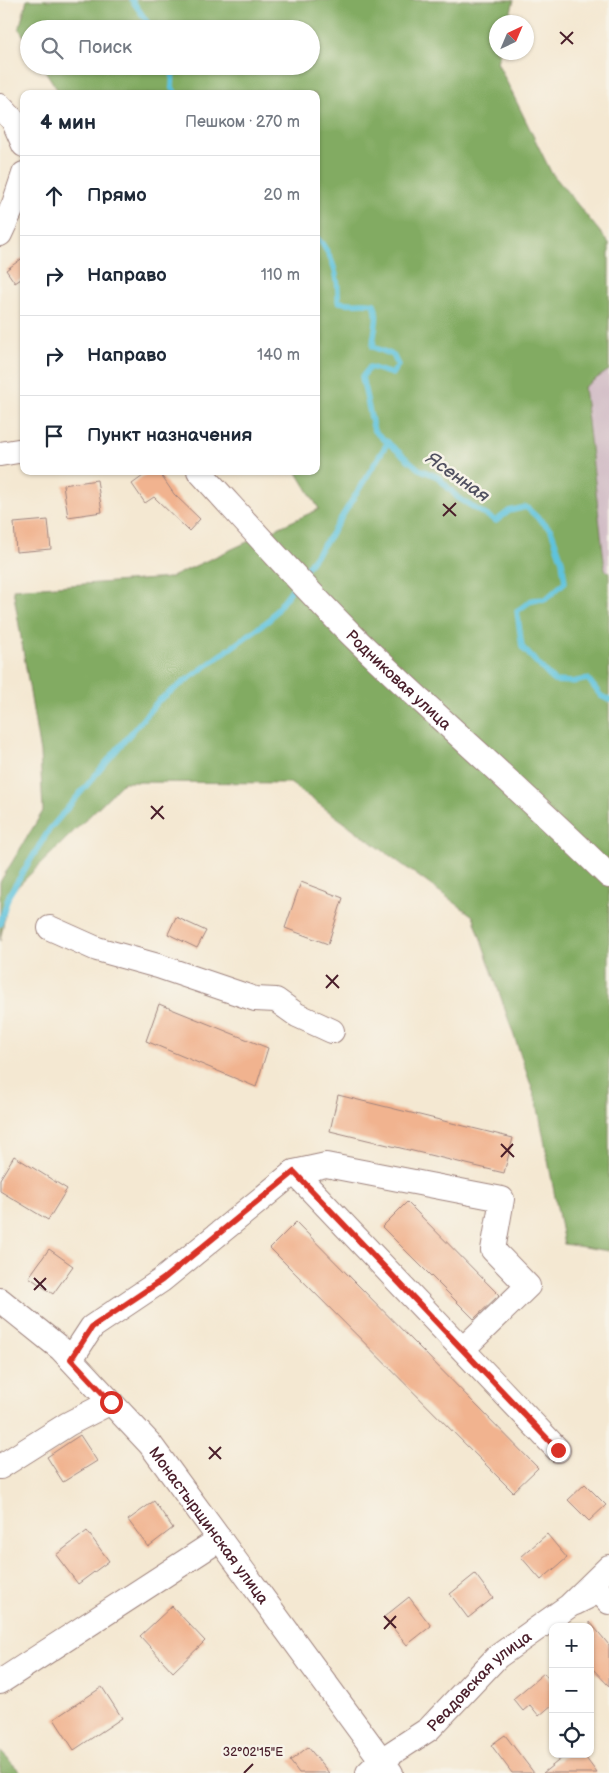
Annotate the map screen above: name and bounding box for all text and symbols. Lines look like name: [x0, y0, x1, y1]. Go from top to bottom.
north arrow: [489, 15, 534, 60]
search box: [20, 20, 320, 75]
icon: search: [38, 34, 66, 62]
text: Поиск: [78, 36, 132, 59]
text: 4 мин: [40, 110, 96, 135]
text: Пешком · 270 m: [185, 113, 300, 132]
icon: ahead: [40, 182, 68, 210]
text: Прямо: [87, 184, 147, 207]
text: 20 m: [264, 186, 300, 205]
icon: right: [40, 262, 68, 290]
text: Направо: [87, 264, 167, 287]
text: 110 m: [261, 266, 300, 285]
icon: right: [40, 342, 68, 370]
text: Направо: [87, 344, 167, 367]
text: 140 m: [257, 346, 300, 365]
icon: arrive: [40, 422, 68, 450]
text: Пункт назначения: [87, 424, 252, 447]
water label: Ясенная: [421, 447, 493, 507]
street label: Родниковая улица: [341, 626, 455, 735]
route start: [100, 1391, 123, 1414]
route end: [547, 1439, 570, 1462]
street label: Монастырщинская улица: [144, 1444, 272, 1609]
map controls: [549, 1623, 594, 1758]
button: +: [549, 1623, 594, 1668]
street label: Реадовская улица: [423, 1627, 536, 1736]
button: −: [549, 1668, 594, 1713]
button: locate: [549, 1713, 594, 1758]
text: 32°02'15"E: [223, 1745, 283, 1760]

